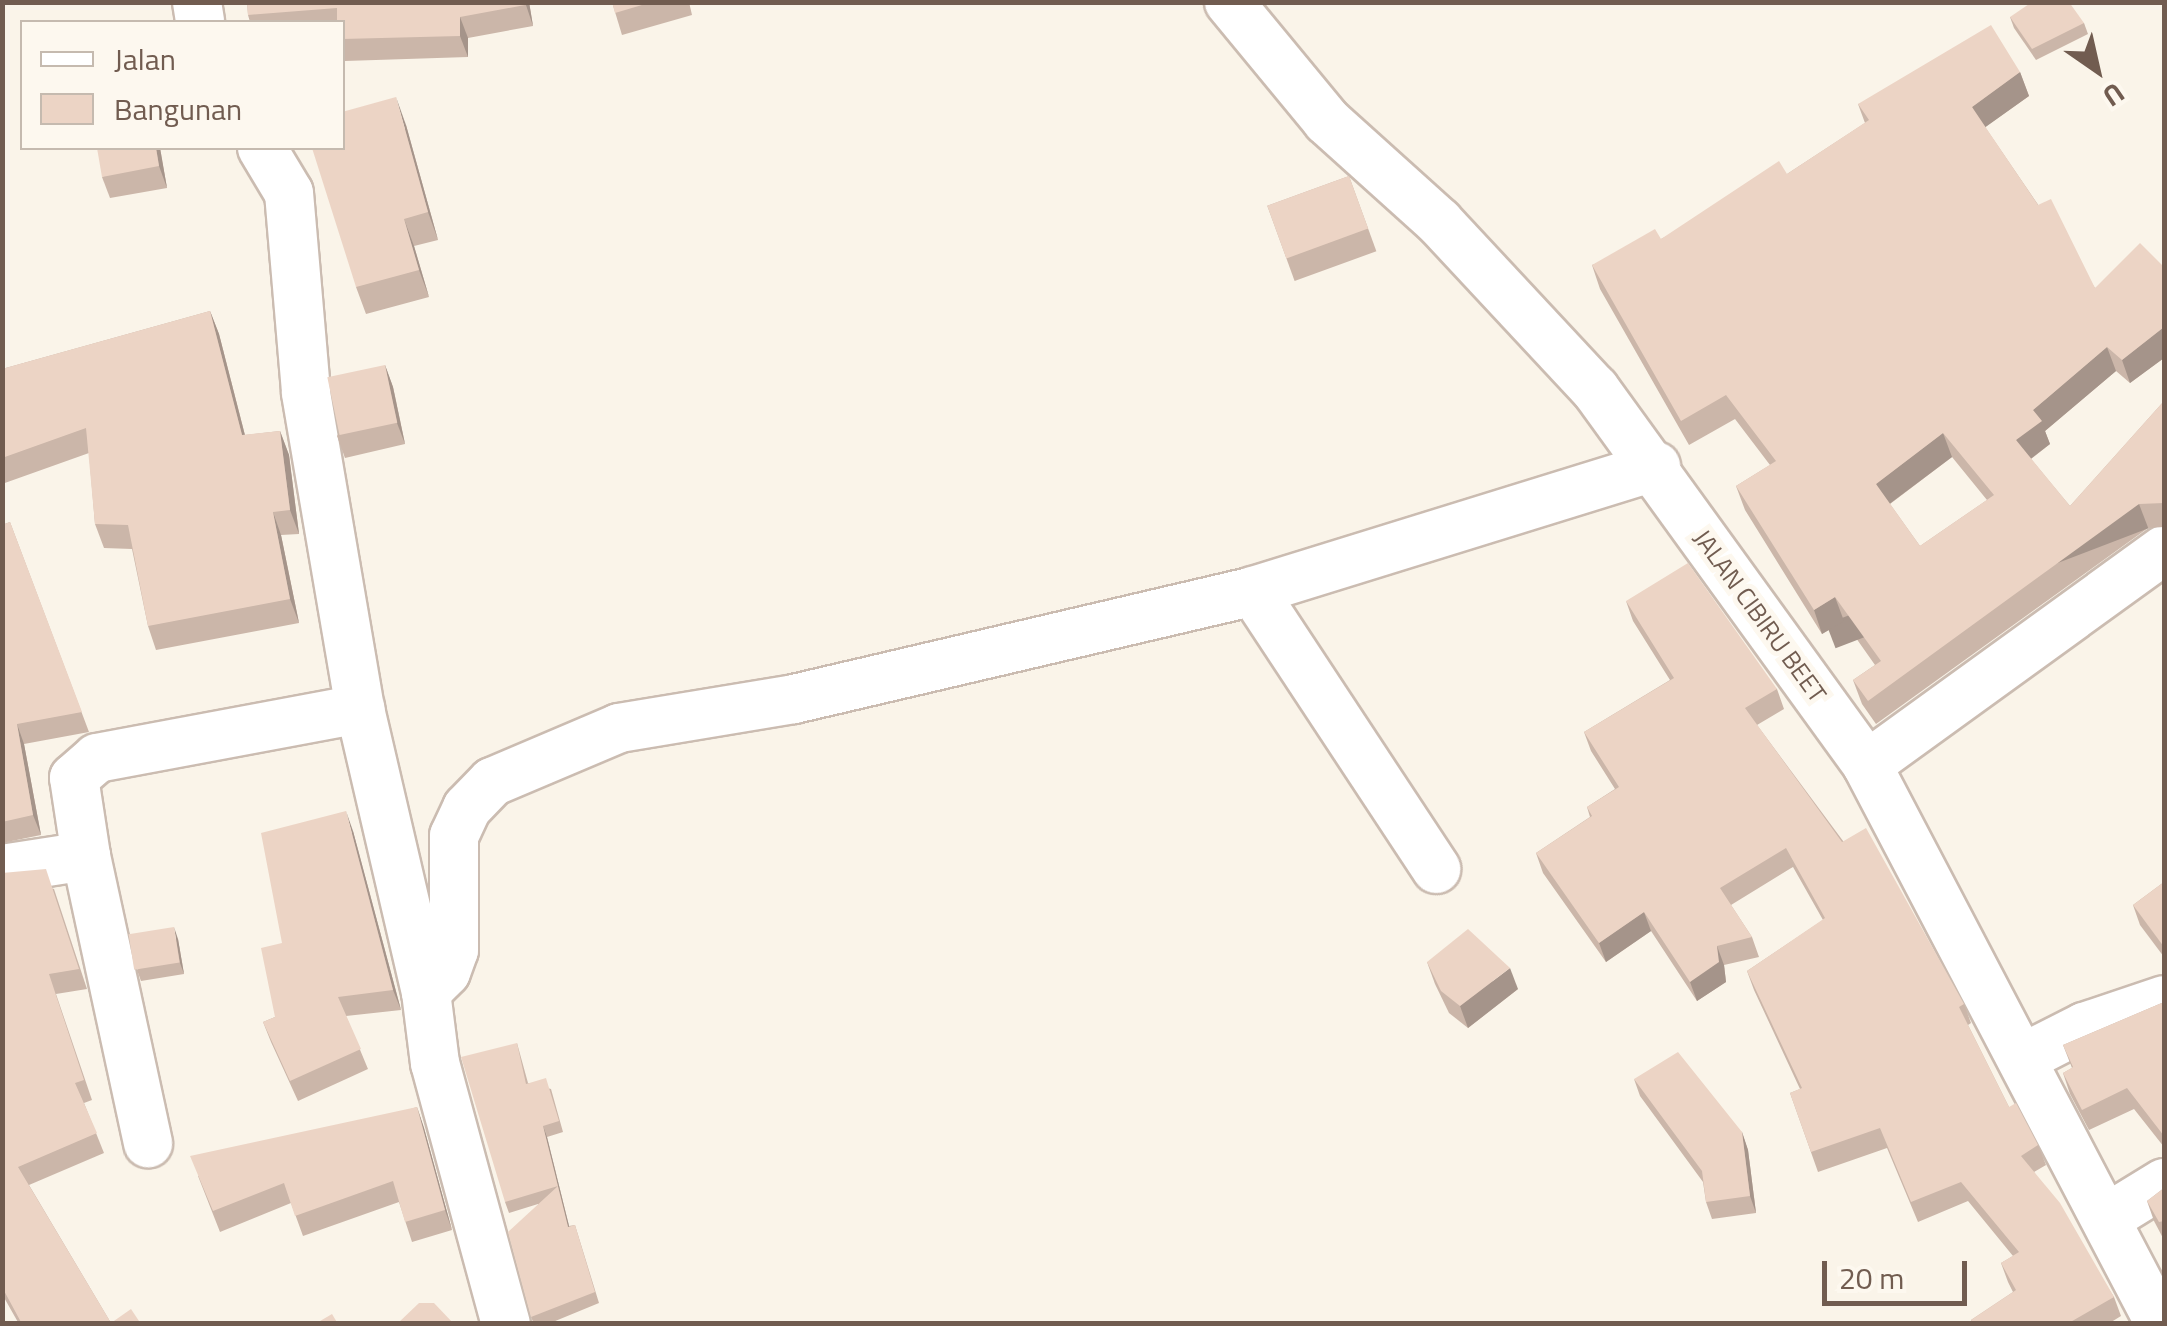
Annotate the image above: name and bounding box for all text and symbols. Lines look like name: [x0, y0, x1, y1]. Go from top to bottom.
legend: [20, 20, 345, 150]
north arrow: [2047, 20, 2147, 120]
text: Jalan: [114, 36, 176, 82]
text: U: [2094, 72, 2134, 118]
text: Bangunan: [114, 86, 242, 132]
street label: JALAN CIBIRU BEET: [1687, 524, 1833, 708]
scale bar: [1827, 1241, 1972, 1303]
text: 20 m: [1839, 1255, 1904, 1301]

